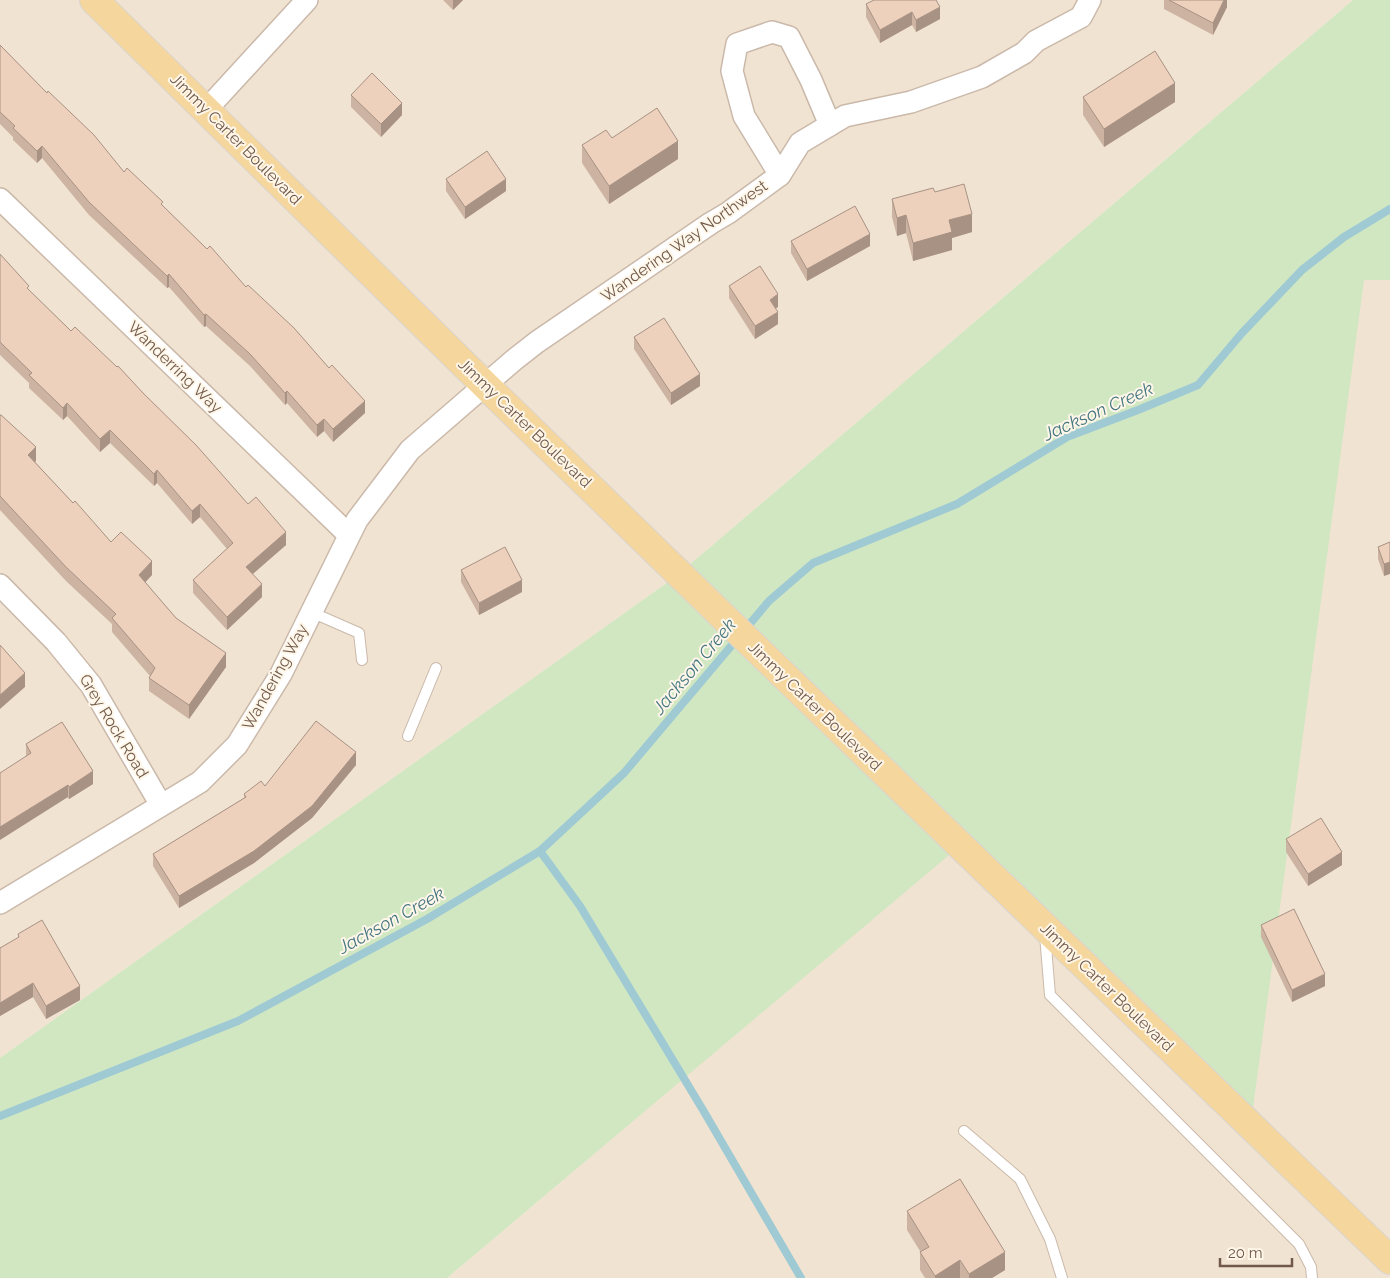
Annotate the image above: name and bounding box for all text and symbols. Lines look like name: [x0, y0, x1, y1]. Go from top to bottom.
street label: Jimmy Carter Boulevard: [166, 69, 306, 209]
street label: Wandering Way Northwest: [597, 176, 771, 306]
street label: Wanderring Way: [124, 317, 226, 417]
street label: Jimmy Carter Boulevard: [455, 354, 596, 492]
water label: Jackson Creek: [1039, 377, 1157, 445]
water label: Jackson Creek: [647, 614, 740, 719]
street label: Wandering Way: [238, 620, 312, 733]
street label: Jimmy Carter Boulevard: [745, 637, 886, 775]
street label: Grey Rock Road: [76, 671, 152, 781]
water label: Jackson Creek: [333, 882, 448, 958]
street label: Jimmy Carter Boulevard: [1037, 918, 1178, 1056]
scale bar: [1220, 1236, 1292, 1268]
text: 20 m: [1228, 1244, 1263, 1262]

